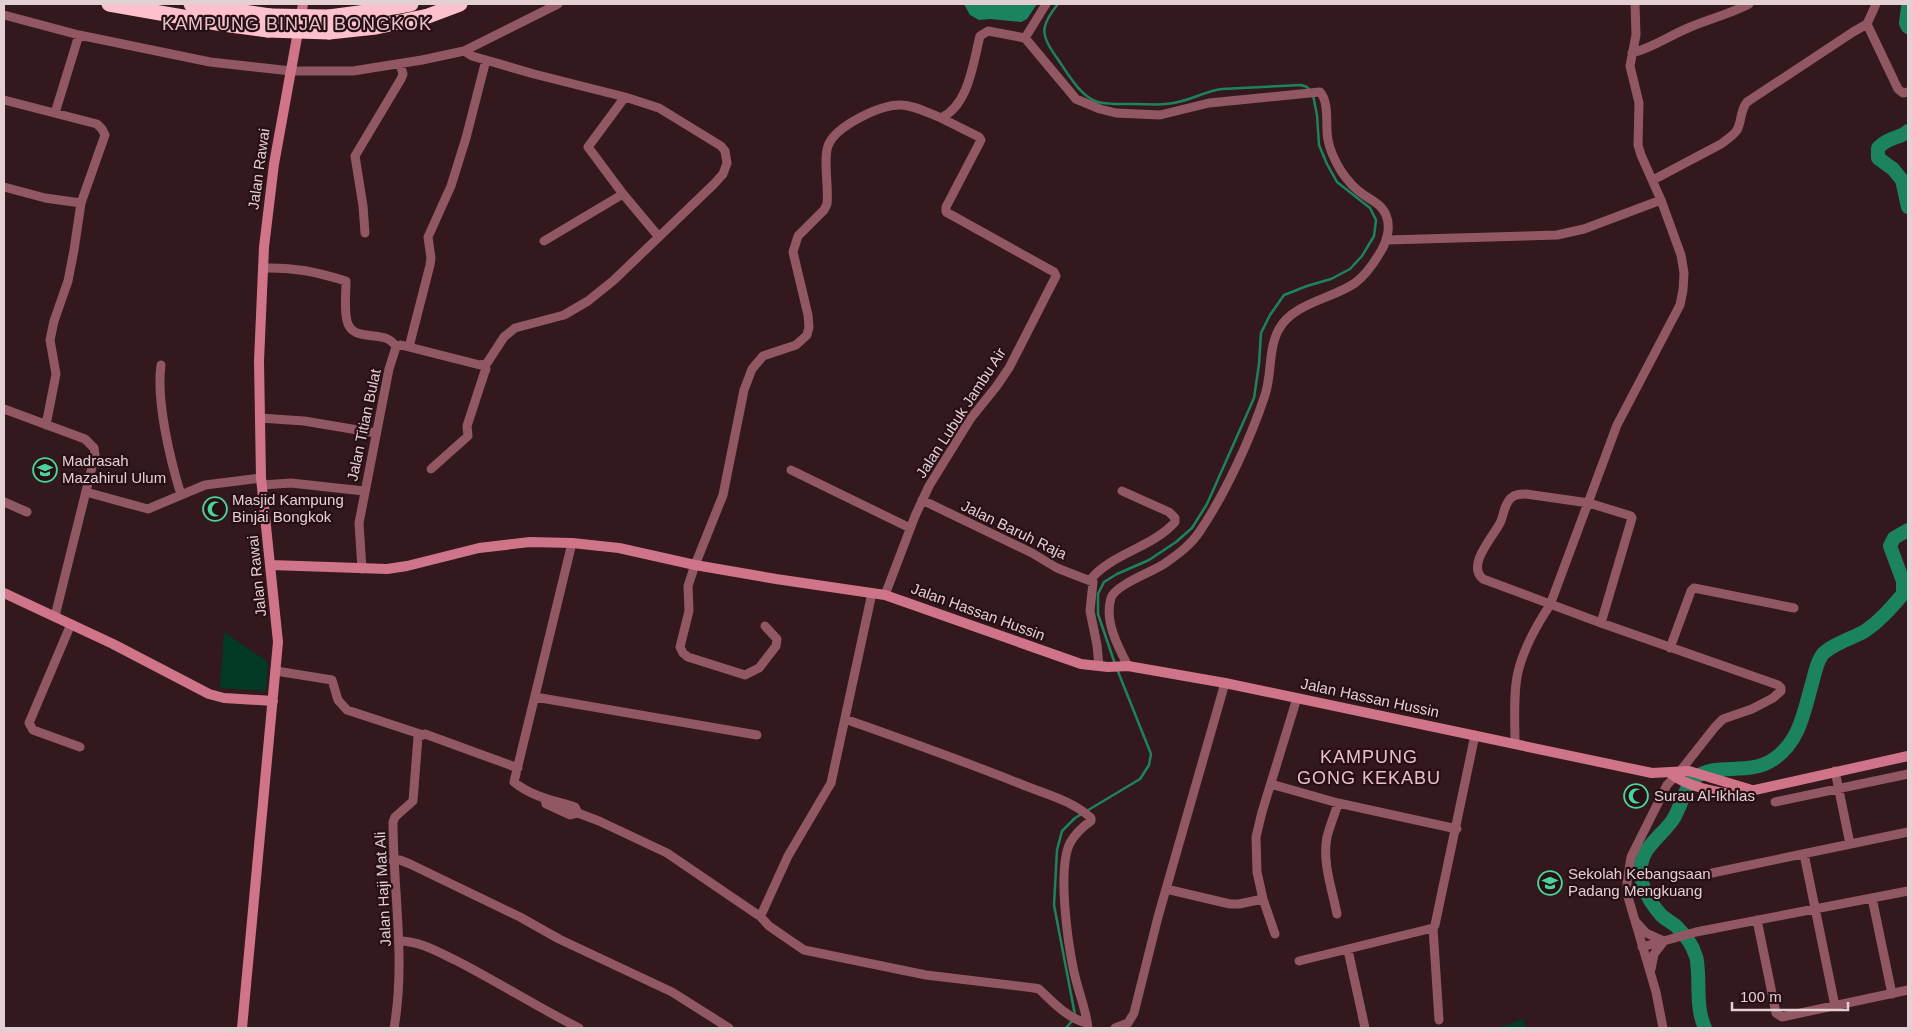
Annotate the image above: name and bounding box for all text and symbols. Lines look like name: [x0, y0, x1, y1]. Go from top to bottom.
district label: KAMPUNG BINJAI BONGKOK: [162, 14, 432, 34]
street label: Jalan Rawai: [244, 127, 273, 211]
street label: Jalan Lubuk Jambu Air: [912, 344, 1009, 481]
street label: Jalan Titian Bulat: [343, 366, 384, 483]
place label: Madrasah Mazahirul Ulum: [62, 452, 166, 486]
school or university icon: Madrasah Mazahirul Ulum: [32, 457, 58, 483]
place label: Masjid Kampung Binjai Bongkok: [232, 491, 344, 525]
mosque icon: Masjid Kampung Binjai Bongkok: [202, 496, 228, 522]
street label: Jalan Baruh Raja: [959, 497, 1070, 563]
street label: Jalan Rawai: [244, 535, 269, 618]
street label: Jalan Hassan Hussin: [909, 579, 1047, 644]
street label: Jalan Hassan Hussin: [1299, 675, 1441, 720]
district label: KAMPUNG GONG KEKABU: [1297, 747, 1441, 788]
mosque icon: Surau Al-Ikhlas: [1623, 783, 1649, 809]
place label: Surau Al-Ikhlas: [1654, 787, 1755, 804]
street label: Jalan Haji Mat Ali: [371, 831, 394, 947]
place label: Sekolah Kebangsaan Padang Mengkuang: [1568, 865, 1711, 899]
school or university icon: Sekolah Kebangsaan Padang Mengkuang: [1537, 870, 1563, 896]
scale bar: [1732, 980, 1848, 1012]
text: 100 m: [1740, 988, 1782, 1005]

